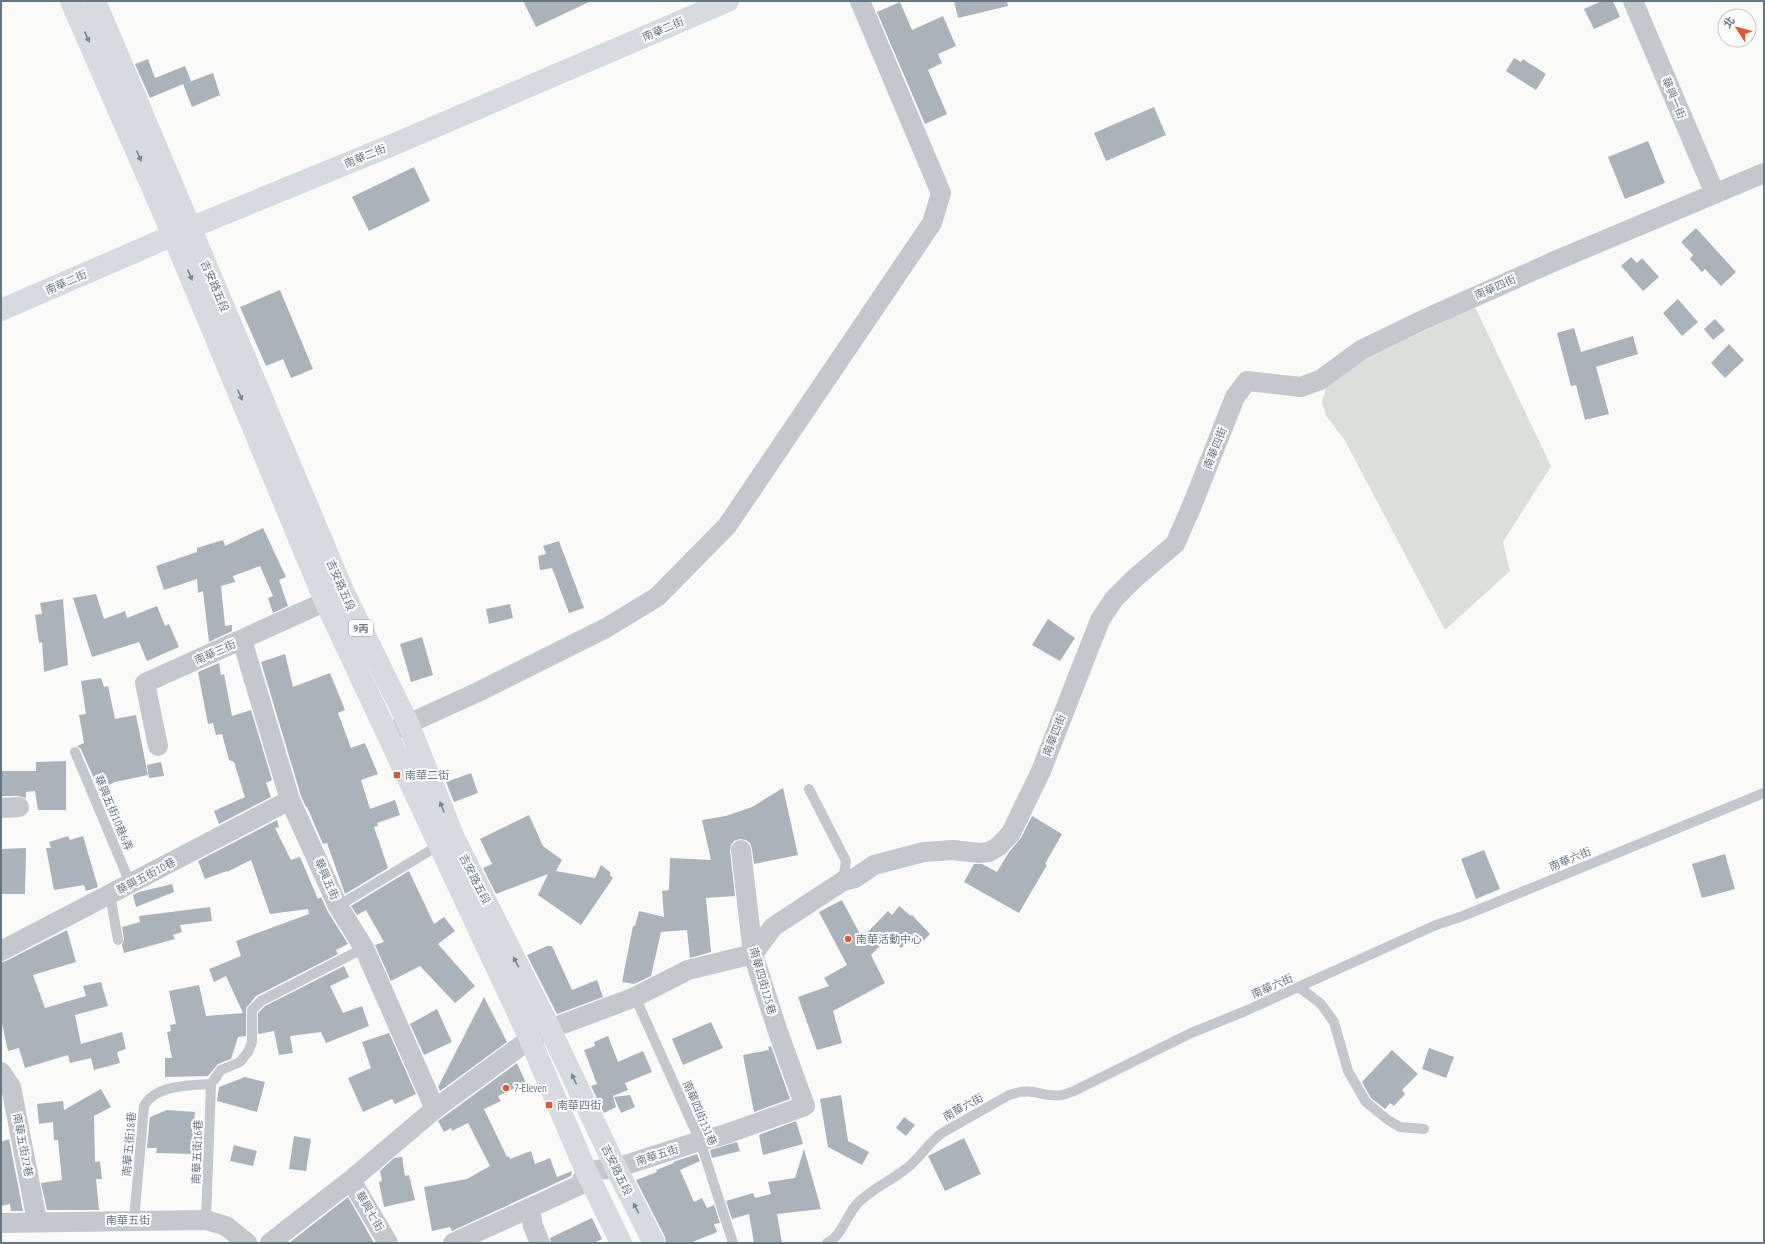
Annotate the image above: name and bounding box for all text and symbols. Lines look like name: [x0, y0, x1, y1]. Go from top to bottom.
north arrow: [1717, 8, 1757, 48]
street label: 南華二街: [640, 14, 686, 44]
text: 北: [1720, 14, 1738, 31]
one-way arrow: [84, 31, 90, 42]
street label: 華興一街: [1659, 75, 1689, 121]
street label: 南華二街: [342, 141, 388, 171]
one-way arrow: [136, 150, 142, 161]
street label: 吉安路五段: [198, 258, 232, 314]
street label: 南華二街: [43, 267, 89, 297]
one-way arrow: [187, 270, 193, 281]
street label: 南華四街: [1472, 272, 1518, 302]
one-way arrow: [237, 390, 243, 401]
street label: 南華四街: [1200, 425, 1230, 471]
street label: 吉安路五段: [323, 557, 359, 613]
road number: 9丙: [349, 620, 373, 636]
street label: 南華三街: [192, 637, 238, 667]
street label: 南華四街: [1040, 712, 1068, 758]
place label: 南華二街: [405, 768, 449, 782]
marker: 南華二街: [392, 770, 402, 780]
street label: 華興五街10巷6弄: [92, 773, 136, 853]
one-way arrow: [438, 800, 444, 812]
street label: 南華六街: [1547, 844, 1593, 874]
street label: 吉安路五段: [456, 851, 494, 907]
street label: 華興五街10巷: [114, 855, 178, 897]
street label: 華興五街: [312, 856, 342, 902]
place label: 南華活動中心: [856, 932, 922, 946]
marker: 南華活動中心: [843, 934, 853, 944]
street label: 南華四街125巷: [747, 945, 779, 1017]
one-way arrow: [513, 956, 520, 968]
street label: 南華六街: [1249, 971, 1295, 1001]
one-way arrow: [571, 1073, 577, 1084]
street label: 南華四街131巷: [680, 1078, 720, 1148]
place label: 7-Eleven: [514, 1081, 547, 1095]
marker: 7-Eleven: [501, 1083, 511, 1093]
street label: 南華六街: [940, 1090, 986, 1124]
place label: 南華四街: [557, 1098, 601, 1112]
marker: 南華四街: [544, 1100, 554, 1110]
street label: 南華五街18巷: [119, 1111, 139, 1177]
street label: 南華五街22巷: [10, 1112, 36, 1178]
street label: 南華五街16巷: [189, 1119, 205, 1185]
street label: 吉安路五段: [599, 1142, 635, 1198]
street label: 南華五街: [634, 1142, 680, 1168]
street label: 華興七街: [353, 1188, 387, 1234]
one-way arrow: [633, 1202, 639, 1214]
street label: 南華五街: [106, 1213, 150, 1227]

